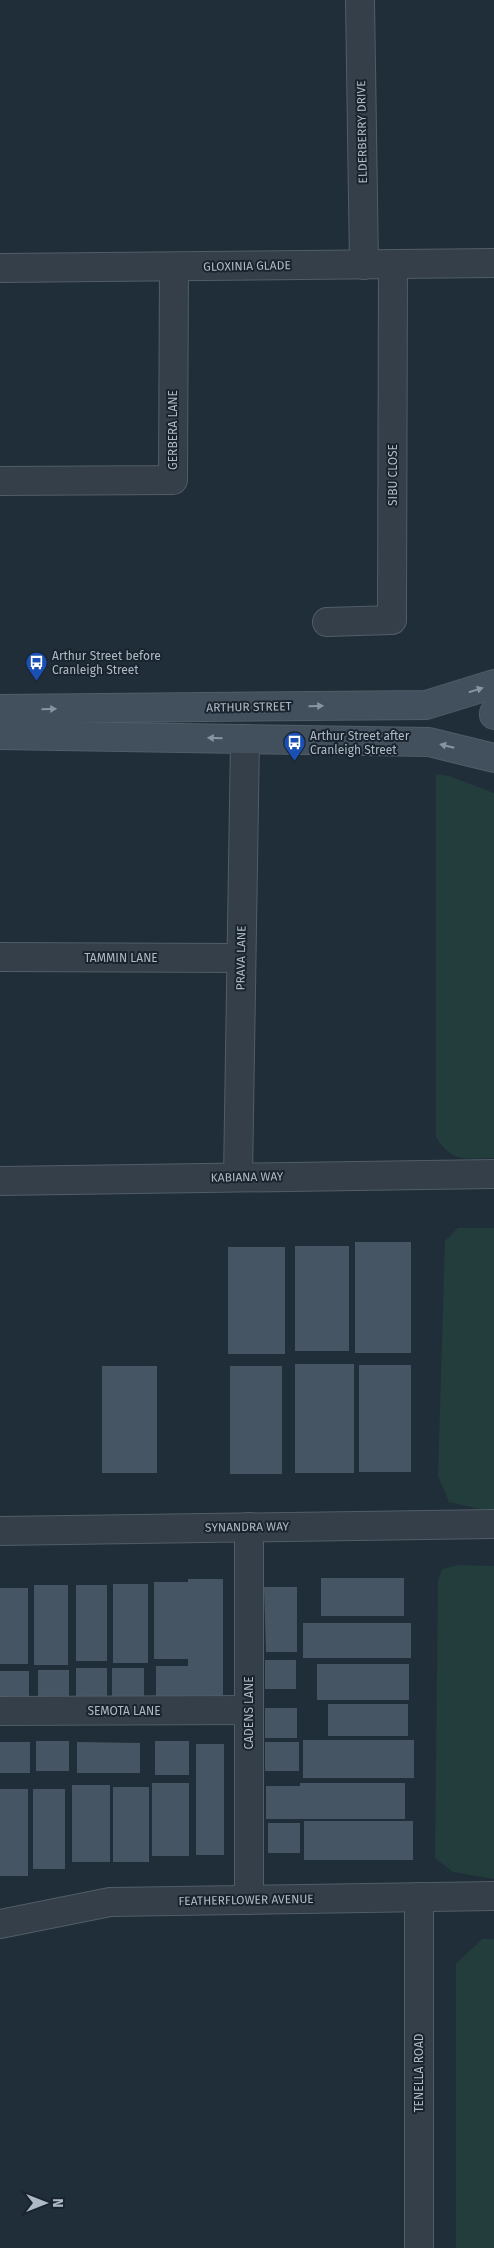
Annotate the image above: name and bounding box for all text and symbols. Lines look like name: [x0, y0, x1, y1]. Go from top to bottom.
street label: ELDERBERRY DRIVE: [354, 80, 370, 184]
street label: GLOXINIA GLADE: [203, 258, 291, 274]
street label: GERBERA LANE: [166, 390, 180, 470]
street label: SIBU CLOSE: [386, 444, 400, 506]
place label: Arthur Street before Cranleigh Street: [52, 649, 161, 677]
bus stop icon: Arthur Street before Cranleigh Street: [24, 651, 48, 682]
one-way arrow: [469, 685, 484, 693]
street label: ARTHUR STREET: [206, 699, 293, 715]
one-way arrow: [308, 702, 324, 710]
one-way arrow: [41, 705, 57, 713]
place label: Arthur Street after Cranleigh Street: [310, 729, 410, 757]
bus stop icon: Arthur Street after Cranleigh Street: [282, 731, 306, 762]
one-way arrow: [206, 734, 222, 742]
one-way arrow: [439, 742, 454, 750]
street label: PRAVA LANE: [233, 925, 249, 991]
street label: TAMMIN LANE: [84, 951, 158, 965]
street label: KABIANA WAY: [211, 1169, 284, 1185]
street label: SYNANDRA WAY: [205, 1519, 290, 1535]
street label: CADENS LANE: [242, 1676, 256, 1750]
street label: SEMOTA LANE: [87, 1704, 161, 1718]
street label: FEATHERFLOWER AVENUE: [178, 1892, 314, 1908]
street label: TENELLA ROAD: [412, 2033, 426, 2113]
north arrow: [20, 2178, 70, 2228]
text: N: [49, 2198, 66, 2208]

